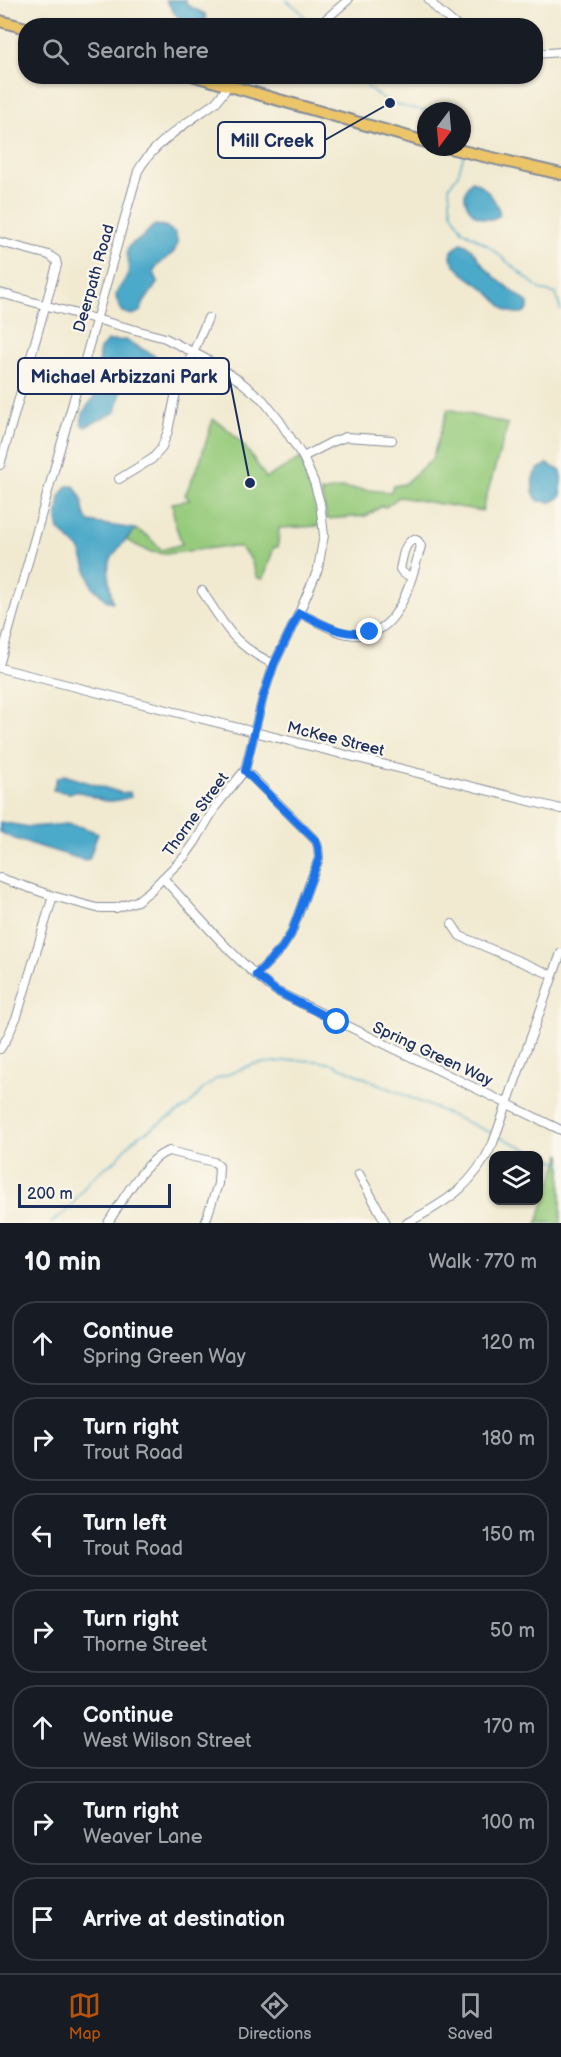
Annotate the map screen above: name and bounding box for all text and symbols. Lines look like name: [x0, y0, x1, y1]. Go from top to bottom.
search box: [18, 18, 543, 84]
icon: search: [39, 35, 72, 68]
text: Search here: [87, 38, 209, 65]
north arrow: [417, 102, 471, 156]
callout: Mill Creek: [218, 122, 325, 158]
text: Mill Creek: [230, 131, 314, 152]
street label: Deerpath Road: [70, 222, 119, 335]
callout: Michael Arbizzani Park: [18, 358, 229, 394]
text: Michael Arbizzani Park: [31, 367, 218, 388]
route end: [356, 618, 382, 644]
street label: McKee Street: [285, 718, 386, 761]
street label: Thorne Street: [159, 769, 233, 861]
route start: [323, 1008, 349, 1034]
street label: Spring Green Way: [369, 1018, 496, 1091]
map controls: [489, 1151, 543, 1205]
button: layers: [489, 1151, 543, 1205]
scale bar: [18, 1181, 171, 1208]
text: 200 m: [27, 1185, 73, 1204]
text: 10 min: [24, 1247, 101, 1278]
text: Walk · 770 m: [428, 1250, 537, 1274]
text: Continue: [83, 1318, 173, 1345]
icon: ahead: [26, 1327, 59, 1360]
text: 120 m: [482, 1331, 535, 1355]
text: Spring Green Way: [83, 1345, 246, 1369]
text: Turn right: [83, 1414, 179, 1441]
icon: right: [26, 1423, 59, 1456]
text: 180 m: [482, 1427, 535, 1451]
text: Trout Road: [83, 1441, 183, 1465]
text: Turn left: [83, 1510, 167, 1537]
icon: left: [26, 1519, 59, 1552]
text: 150 m: [482, 1523, 535, 1547]
text: Trout Road: [83, 1537, 183, 1561]
text: Turn right: [83, 1606, 179, 1633]
icon: right: [26, 1615, 59, 1648]
text: 50 m: [490, 1619, 535, 1643]
text: Thorne Street: [83, 1633, 207, 1657]
text: Continue: [83, 1702, 173, 1729]
icon: ahead: [26, 1711, 59, 1744]
text: 170 m: [484, 1715, 535, 1739]
text: West Wilson Street: [83, 1729, 251, 1753]
text: Turn right: [83, 1798, 179, 1825]
icon: right: [26, 1807, 59, 1840]
text: 100 m: [482, 1811, 535, 1835]
text: Weaver Lane: [83, 1825, 203, 1849]
icon: arrive: [26, 1903, 59, 1936]
text: Arrive at destination: [83, 1906, 285, 1933]
tab: Map: [68, 1989, 101, 2044]
tab: Directions: [238, 1989, 311, 2044]
tab: Saved: [448, 1989, 493, 2044]

